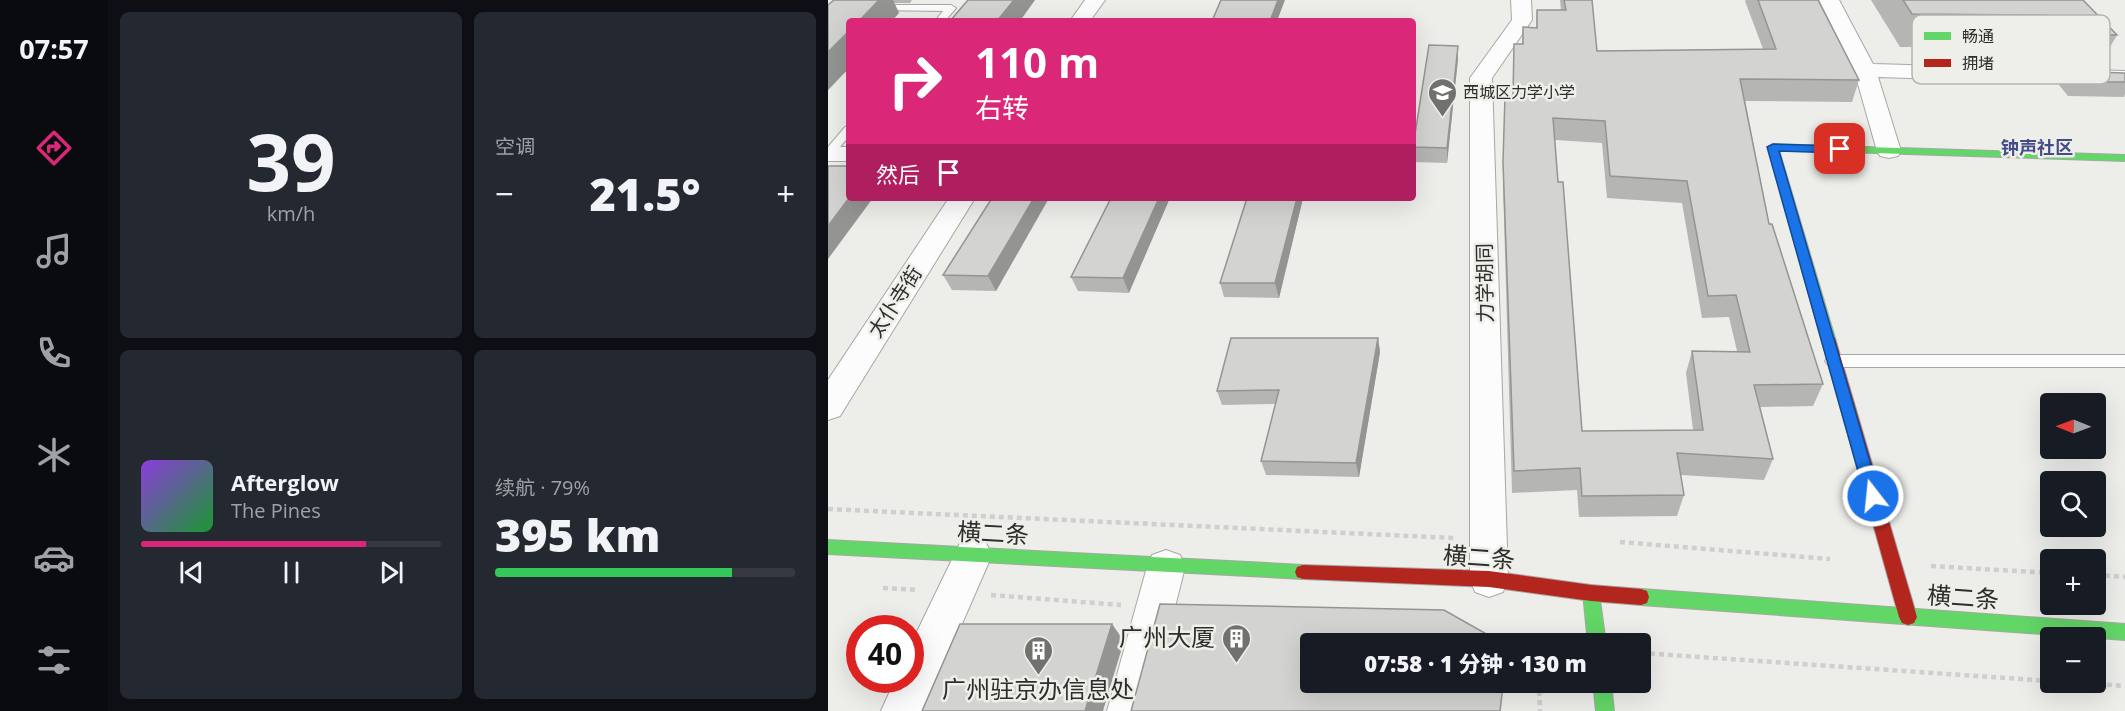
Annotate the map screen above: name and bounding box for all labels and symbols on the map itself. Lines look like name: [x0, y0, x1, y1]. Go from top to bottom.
legend: [1912, 15, 2110, 84]
text: 畅通: [1962, 25, 1994, 47]
text: 拥堵: [1962, 52, 1994, 74]
school or university icon: 西城区力学小学: [1426, 76, 1458, 118]
place label: 西城区力学小学: [1463, 81, 1575, 103]
pin: [1814, 123, 1865, 174]
district label: 钟声社区: [2001, 135, 2073, 159]
street label: 力学胡同: [1470, 243, 1499, 323]
street label: 太仆寺街: [861, 261, 928, 343]
north arrow: [2040, 393, 2106, 459]
position arrow: [1841, 464, 1905, 528]
street label: 横二条: [956, 514, 1030, 551]
street label: 横二条: [1442, 538, 1516, 575]
street label: 横二条: [1926, 578, 2000, 615]
speed limit sign: 40: [846, 615, 924, 693]
place label: 广州大厦: [1119, 620, 1215, 653]
building icon: 广州大厦: [1220, 622, 1252, 664]
building icon: 广州驻京办信息处: [1022, 634, 1054, 676]
place label: 广州驻京办信息处: [942, 672, 1134, 705]

